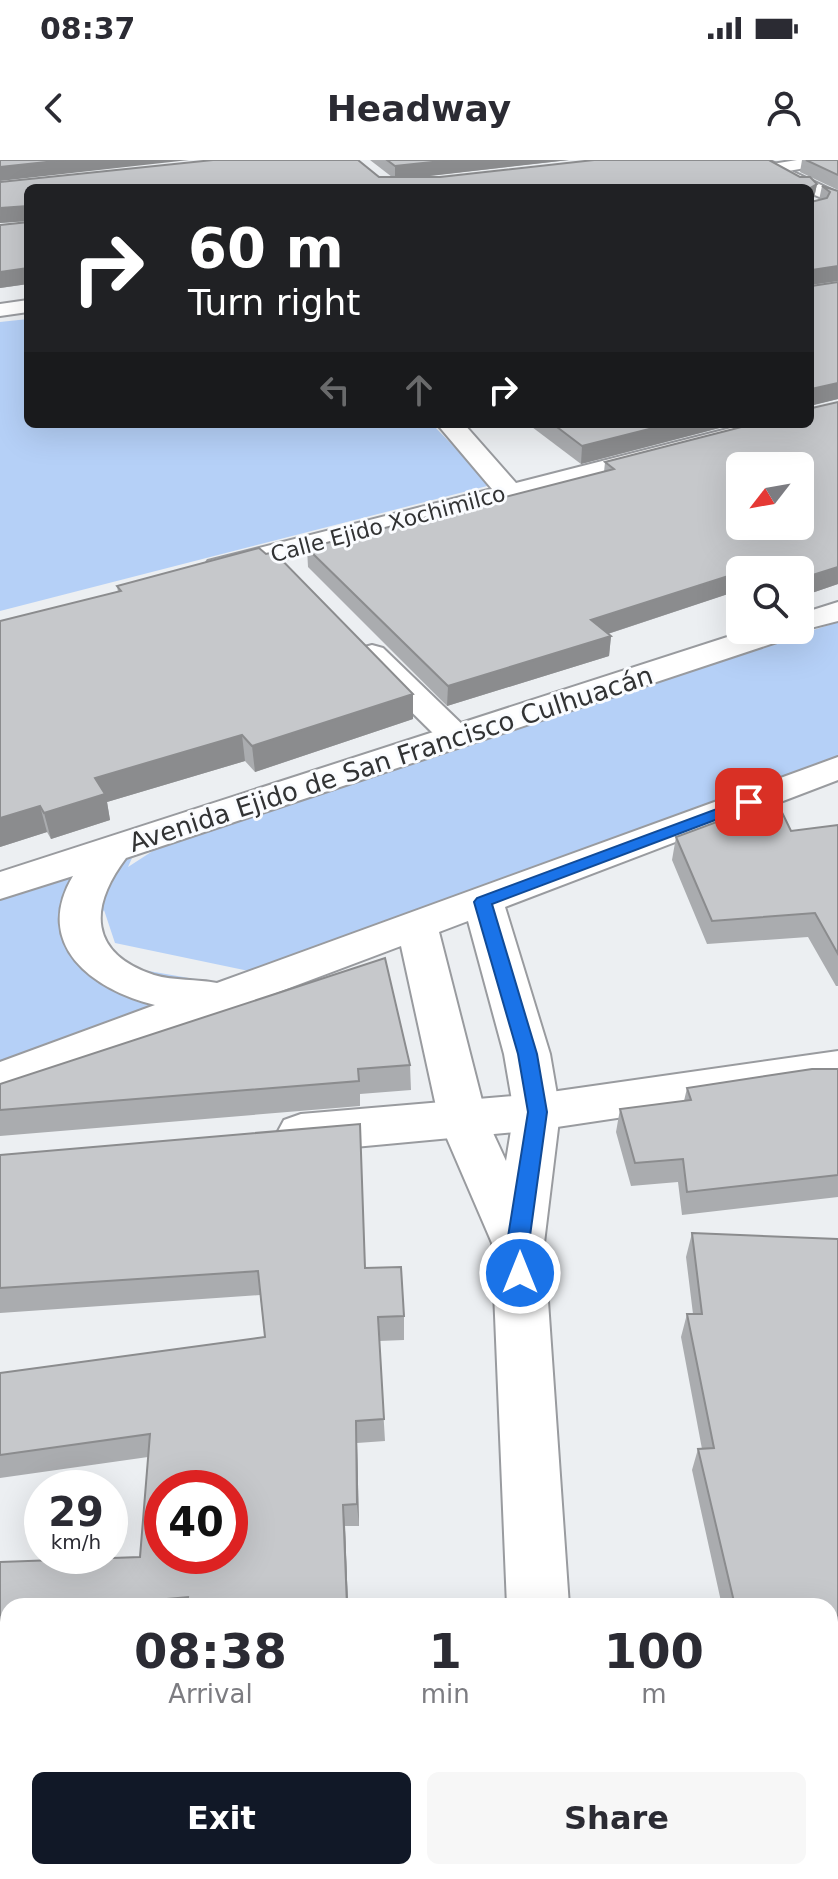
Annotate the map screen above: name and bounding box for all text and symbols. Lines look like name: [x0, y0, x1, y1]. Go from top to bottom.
text: 08:37: [40, 11, 136, 46]
icon: back: [32, 86, 76, 130]
icon: person: [762, 86, 806, 130]
text: Headway: [327, 88, 511, 129]
text: 60 m: [188, 215, 344, 280]
icon: right: [56, 216, 160, 320]
text: Turn right: [188, 282, 360, 323]
icon: left: [313, 368, 357, 412]
icon: ahead: [397, 368, 441, 412]
icon: right: [481, 368, 525, 412]
north arrow: [726, 452, 814, 540]
map controls: [726, 452, 814, 644]
street label: Calle Ejido Xochimilco: [268, 481, 508, 567]
button: search: [726, 556, 814, 644]
street label: Avenida Ejido de San Francisco Culhuacán: [125, 660, 657, 858]
pin: [715, 768, 783, 836]
icon: arrive: [727, 780, 771, 824]
position arrow: [478, 1231, 562, 1315]
speed limit sign: 40: [144, 1470, 248, 1574]
text: 29: [48, 1489, 104, 1535]
text: km/h: [51, 1530, 101, 1554]
text: 08:38: [134, 1623, 287, 1679]
text: 1: [429, 1623, 462, 1679]
text: 100: [604, 1623, 704, 1679]
text: Arrival: [168, 1679, 253, 1709]
text: min: [421, 1679, 470, 1709]
text: m: [641, 1679, 667, 1709]
button: Exit: [32, 1772, 411, 1864]
button: Share: [427, 1772, 806, 1864]

